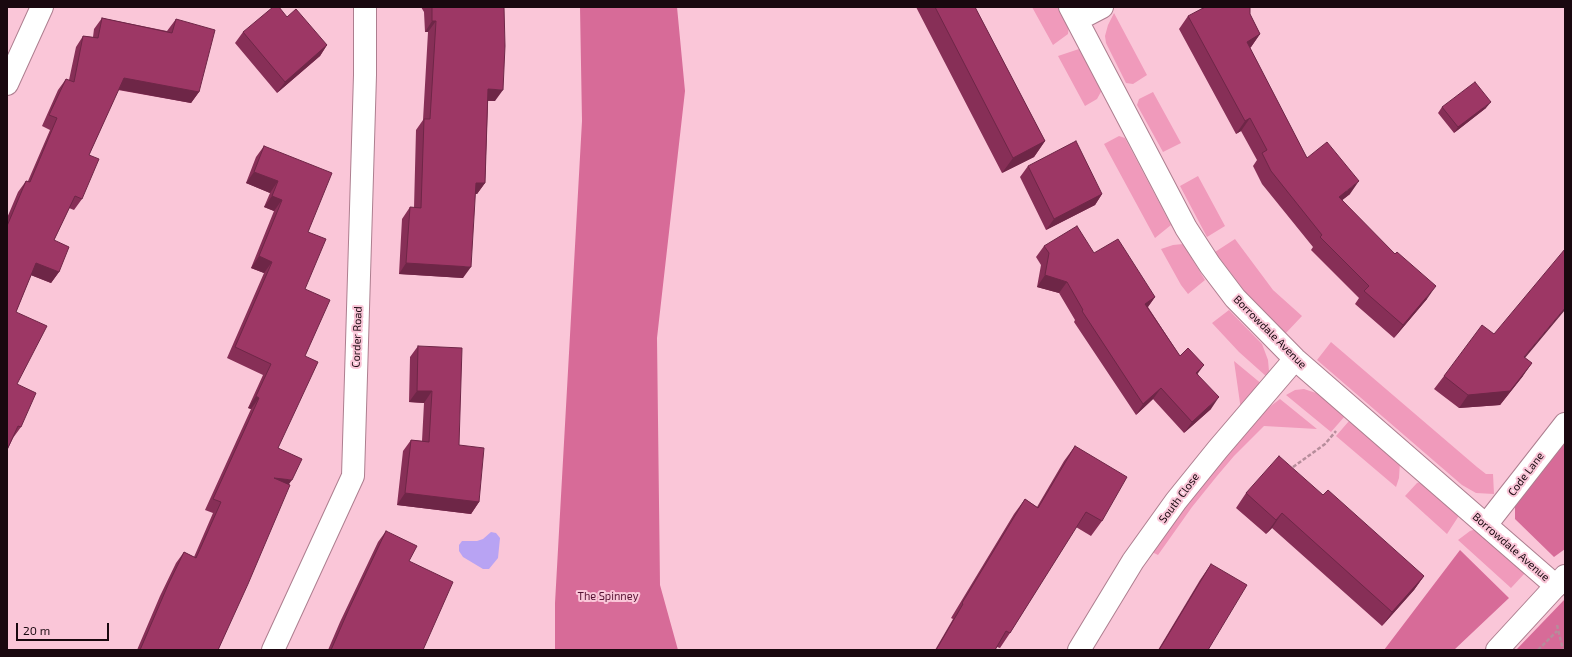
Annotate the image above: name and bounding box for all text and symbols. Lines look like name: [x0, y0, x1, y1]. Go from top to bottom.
street label: Borrowdale Avenue: [1231, 293, 1309, 371]
street label: Corder Road: [349, 306, 365, 368]
street label: Code Lane: [1505, 450, 1547, 498]
street label: South Close: [1156, 470, 1202, 526]
street label: Borrowdale Avenue: [1470, 510, 1552, 584]
park label: The Spinney: [578, 589, 638, 603]
scale bar: [18, 615, 111, 641]
text: 20 m: [23, 623, 50, 637]

